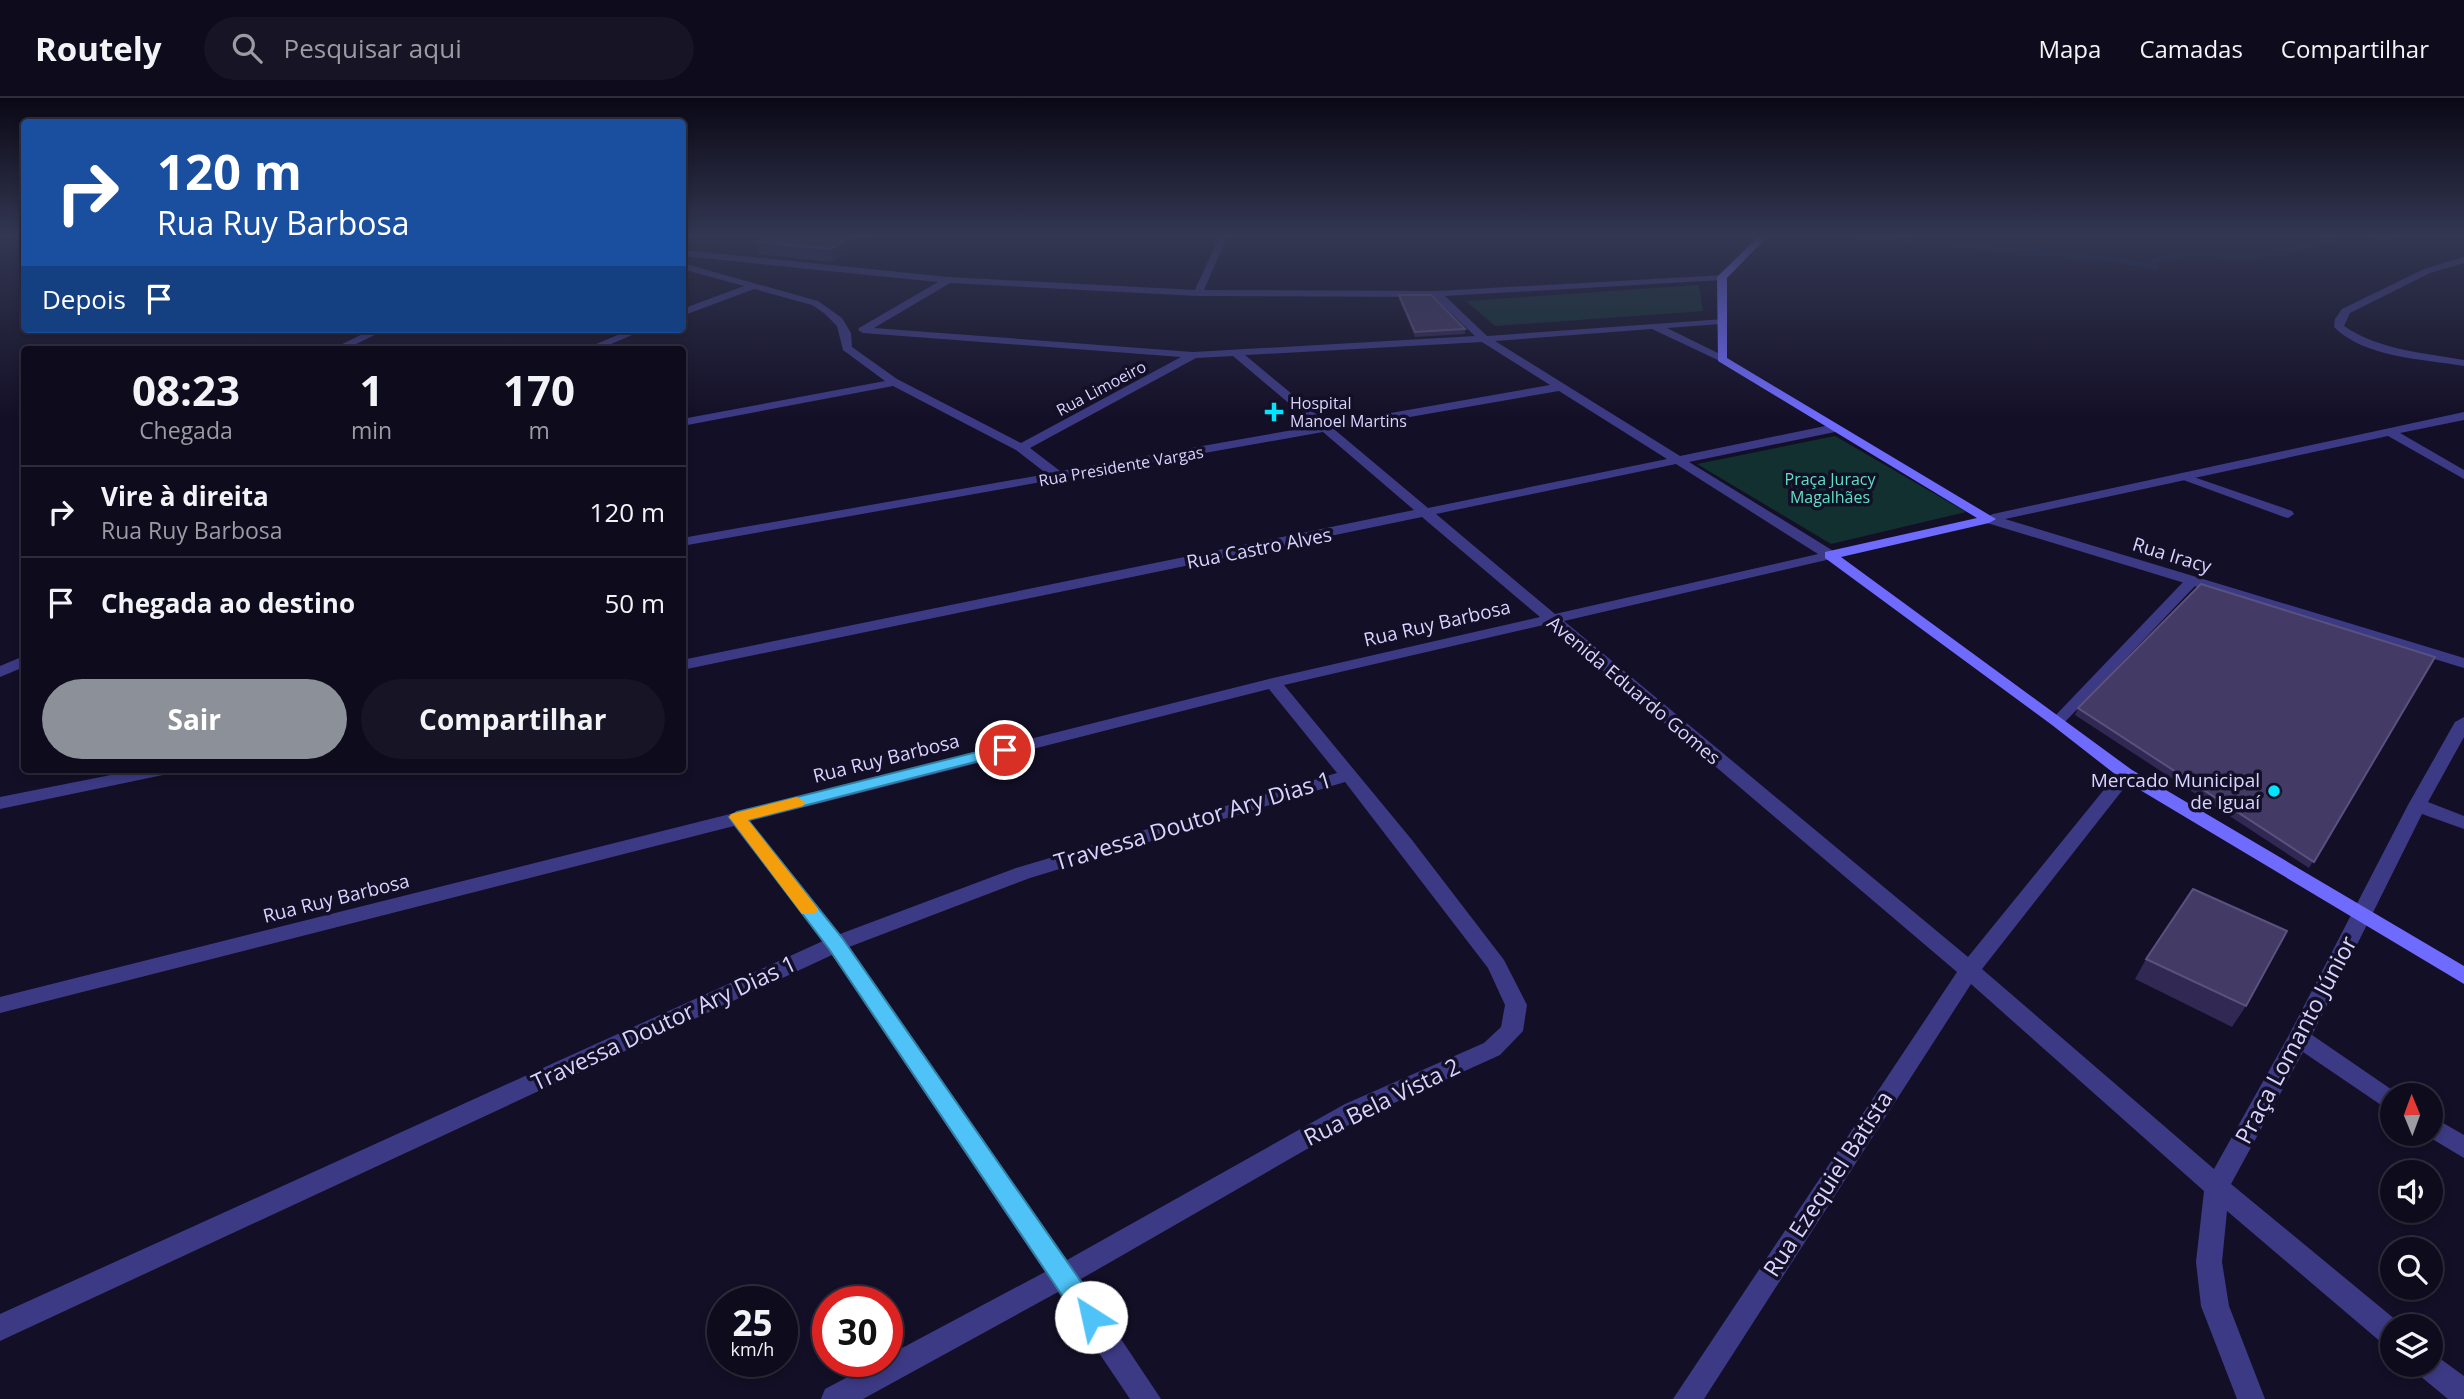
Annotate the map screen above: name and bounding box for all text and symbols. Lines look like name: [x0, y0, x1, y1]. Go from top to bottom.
search box: [204, 17, 694, 80]
text: Routely: [35, 26, 162, 71]
icon: search: [228, 29, 266, 67]
text: Pesquisar aqui: [284, 30, 462, 66]
text: Mapa: [2038, 32, 2101, 65]
text: Camadas: [2139, 32, 2243, 65]
text: Compartilhar: [2281, 32, 2429, 65]
text: 120 m: [157, 138, 302, 204]
icon: right: [42, 147, 133, 238]
text: Rua Ruy Barbosa: [157, 201, 410, 244]
icon: arrive: [140, 280, 178, 318]
text: Depois: [42, 281, 126, 317]
street label: Rua Limoeiro: [1052, 355, 1150, 421]
text: 08:23: [132, 361, 240, 418]
text: 1: [359, 361, 384, 418]
text: 170: [503, 361, 575, 418]
place label: Hospital Manoel Martins: [1290, 392, 1407, 432]
marker: Hospital Manoel Martins: [1264, 402, 1284, 422]
text: Chegada: [139, 414, 233, 446]
text: min: [351, 414, 392, 446]
text: m: [528, 414, 550, 446]
street label: Rua Presidente Vargas: [1037, 441, 1205, 491]
park label: Praça Juracy Magalhães: [1785, 468, 1876, 508]
text: Vire à direita: [101, 478, 269, 514]
icon: right: [42, 493, 80, 531]
text: 120 m: [590, 494, 665, 530]
text: Rua Ruy Barbosa: [101, 514, 283, 546]
street label: Rua Castro Alves: [1184, 521, 1334, 575]
street label: Rua Iracy: [2129, 531, 2215, 579]
icon: arrive: [42, 584, 80, 622]
text: Chegada ao destino: [101, 585, 355, 621]
text: 50 m: [604, 585, 665, 621]
street label: Rua Ruy Barbosa: [1361, 593, 1513, 653]
street label: Avenida Eduardo Gomes: [1542, 610, 1726, 770]
button: Sair: [42, 679, 347, 759]
button: Compartilhar: [361, 679, 665, 759]
pin: [975, 720, 1035, 780]
street label: Rua Ruy Barbosa: [810, 727, 962, 789]
icon: arrive: [986, 731, 1024, 769]
street label: Travessa Doutor Ary Dias 1: [1050, 763, 1335, 878]
place label: Mercado Municipal de Iguaí: [2091, 767, 2261, 815]
marker: Mercado Municipal de Iguaí: [2266, 783, 2282, 799]
street label: Rua Ruy Barbosa: [260, 867, 412, 929]
street label: Praça Lomanto Júnior: [2227, 929, 2364, 1149]
street label: Travessa Doutor Ary Dias 1: [526, 947, 801, 1098]
street label: Rua Bela Vista 2: [1298, 1049, 1465, 1153]
north arrow: [2380, 1083, 2443, 1146]
map controls: [2380, 1083, 2443, 1377]
street label: Rua Ezequiel Batista: [1755, 1084, 1899, 1283]
button: sound: [2380, 1160, 2443, 1223]
button: search: [2380, 1237, 2443, 1300]
position arrow: [1054, 1280, 1128, 1354]
speed limit sign: 30: [812, 1286, 903, 1377]
text: 25: [732, 1299, 773, 1346]
button: layers: [2380, 1314, 2443, 1377]
text: km/h: [731, 1337, 774, 1361]

